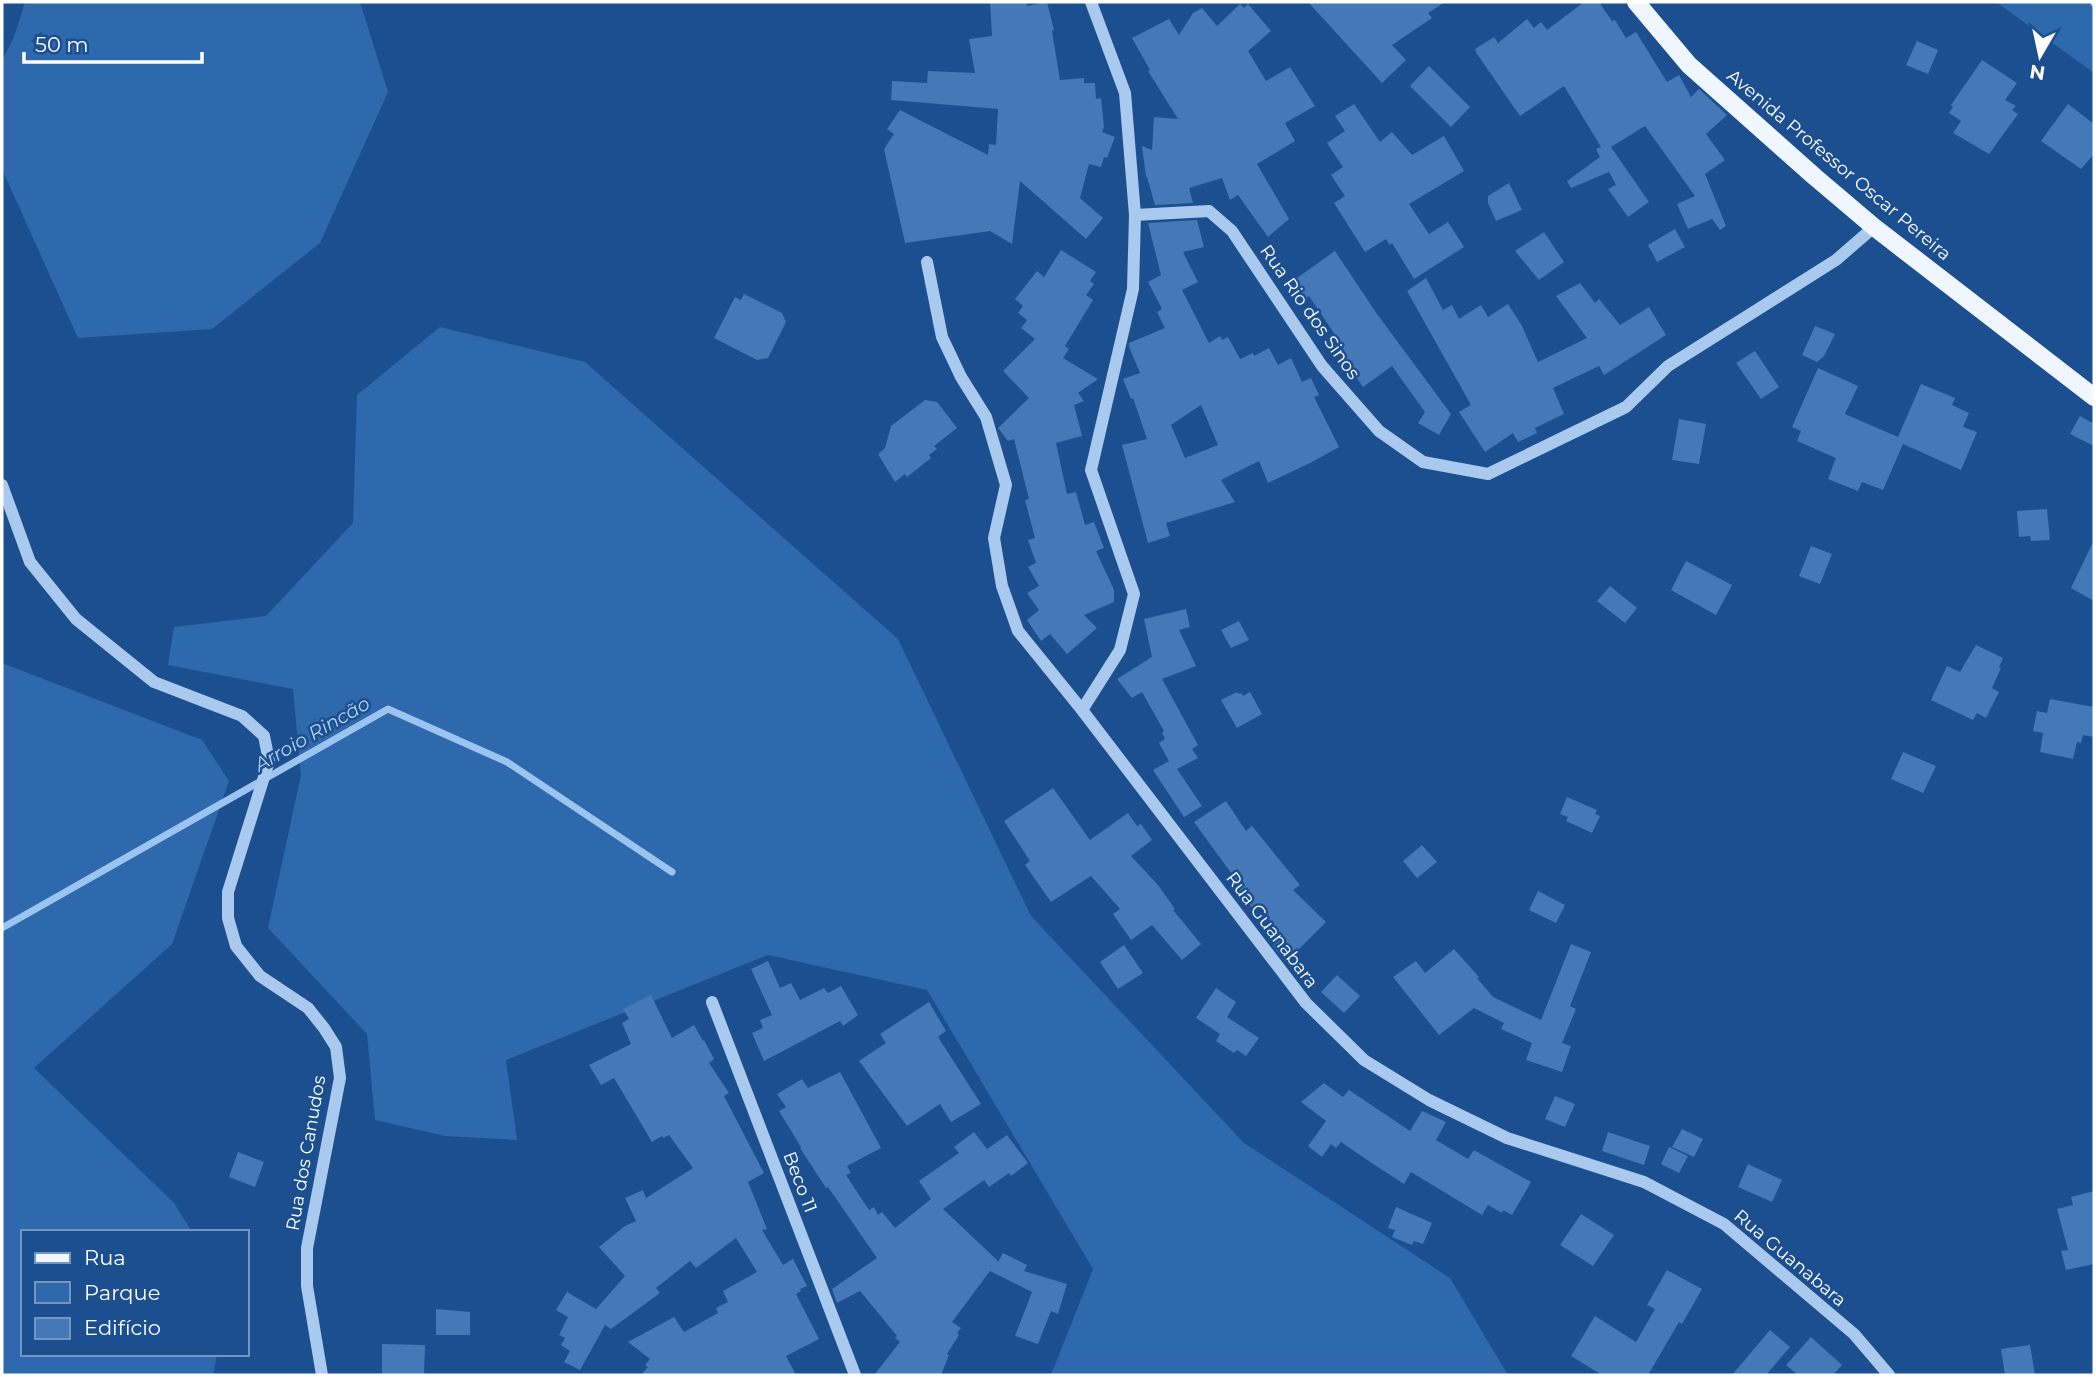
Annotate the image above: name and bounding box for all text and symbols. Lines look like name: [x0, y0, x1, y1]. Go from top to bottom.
scale bar: [24, 21, 203, 65]
north arrow: [2005, 21, 2075, 91]
text: 50 m: [35, 32, 89, 57]
text: N: [2028, 60, 2047, 85]
street label: Avenida Professor Oscar Pereira: [1723, 65, 1955, 265]
street label: Rua Rio dos Sinos: [1255, 240, 1365, 384]
water label: Arroio Rincão: [249, 692, 374, 777]
street label: Rua Guanabara: [1221, 868, 1323, 992]
street label: Rua dos Canudos: [282, 1073, 331, 1232]
street label: Beco 11: [778, 1148, 822, 1216]
street label: Rua Guanabara: [1729, 1205, 1851, 1311]
legend: [21, 1230, 248, 1356]
text: Rua: [84, 1245, 126, 1270]
text: Parque: [84, 1280, 160, 1305]
text: Edifício: [84, 1315, 161, 1340]

